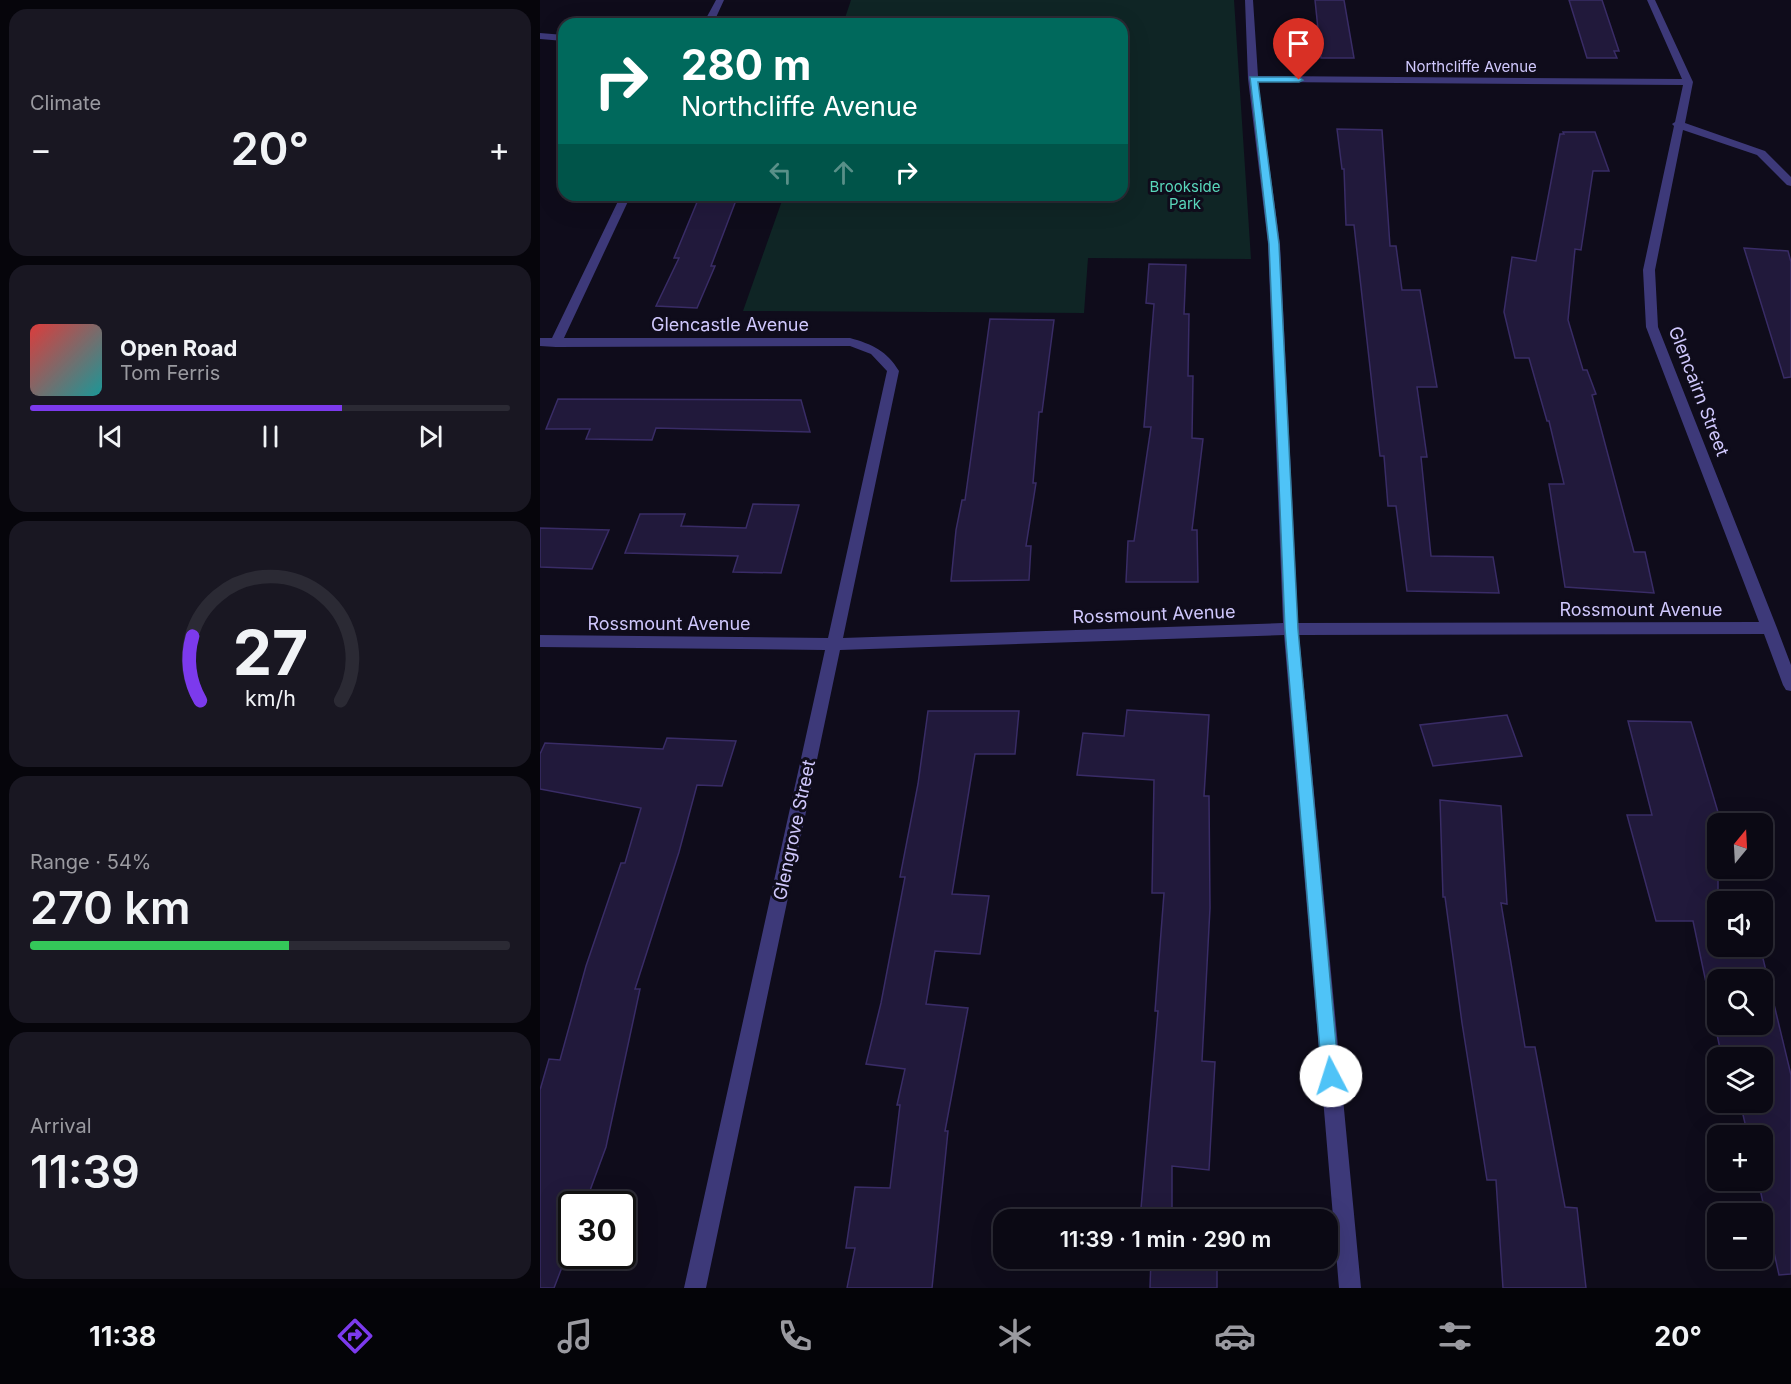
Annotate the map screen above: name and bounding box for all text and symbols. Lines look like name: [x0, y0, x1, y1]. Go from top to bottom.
pin: [1273, 18, 1324, 80]
icon: arrive: [1282, 27, 1315, 60]
text: 280 m: [681, 39, 811, 90]
icon: right: [582, 42, 660, 120]
street label: Northcliffe Avenue: [1405, 57, 1537, 76]
text: Northcliffe Avenue: [681, 90, 918, 123]
text: Climate: [30, 91, 101, 115]
text: 20°: [231, 121, 309, 176]
text: −: [30, 129, 52, 169]
text: +: [488, 129, 510, 169]
icon: left: [764, 156, 797, 189]
icon: ahead: [827, 156, 860, 189]
icon: right: [890, 156, 923, 189]
park label: Brookside Park: [1150, 177, 1220, 213]
street label: Glencastle Avenue: [651, 314, 809, 335]
street label: Glencairn Street: [1665, 323, 1733, 459]
text: Open Road: [120, 335, 237, 361]
text: Tom Ferris: [120, 361, 220, 385]
icon: previous: [94, 420, 127, 453]
icon: pause: [254, 420, 287, 453]
icon: next: [414, 420, 447, 453]
street label: Rossmount Avenue: [1559, 599, 1723, 620]
street label: Rossmount Avenue: [1072, 601, 1236, 627]
street label: Rossmount Avenue: [587, 613, 751, 634]
text: 27: [232, 615, 308, 690]
text: km/h: [245, 685, 295, 711]
street label: Glengrove Street: [769, 758, 819, 902]
north arrow: [1707, 813, 1773, 879]
map controls: [1707, 813, 1773, 1269]
text: Range · 54%: [30, 850, 151, 874]
text: 270 km: [30, 880, 190, 935]
button: sound: [1707, 891, 1773, 957]
button: search: [1707, 969, 1773, 1035]
position arrow: [1299, 1044, 1363, 1108]
button: layers: [1707, 1047, 1773, 1113]
text: Arrival: [30, 1114, 92, 1138]
button: +: [1707, 1125, 1773, 1191]
text: 11:39: [30, 1144, 140, 1199]
speed limit sign: 30: [558, 1191, 636, 1269]
button: −: [1707, 1203, 1773, 1269]
text: 11:39 · 1 min · 290 m: [1060, 1226, 1271, 1252]
icon: directions: [334, 1315, 376, 1357]
icon: music: [554, 1315, 596, 1357]
icon: phone: [774, 1315, 816, 1357]
icon: climate: [994, 1315, 1036, 1357]
icon: car: [1214, 1315, 1256, 1357]
icon: filters: [1434, 1315, 1476, 1357]
text: 11:38: [89, 1320, 156, 1353]
text: 20°: [1654, 1320, 1702, 1353]

